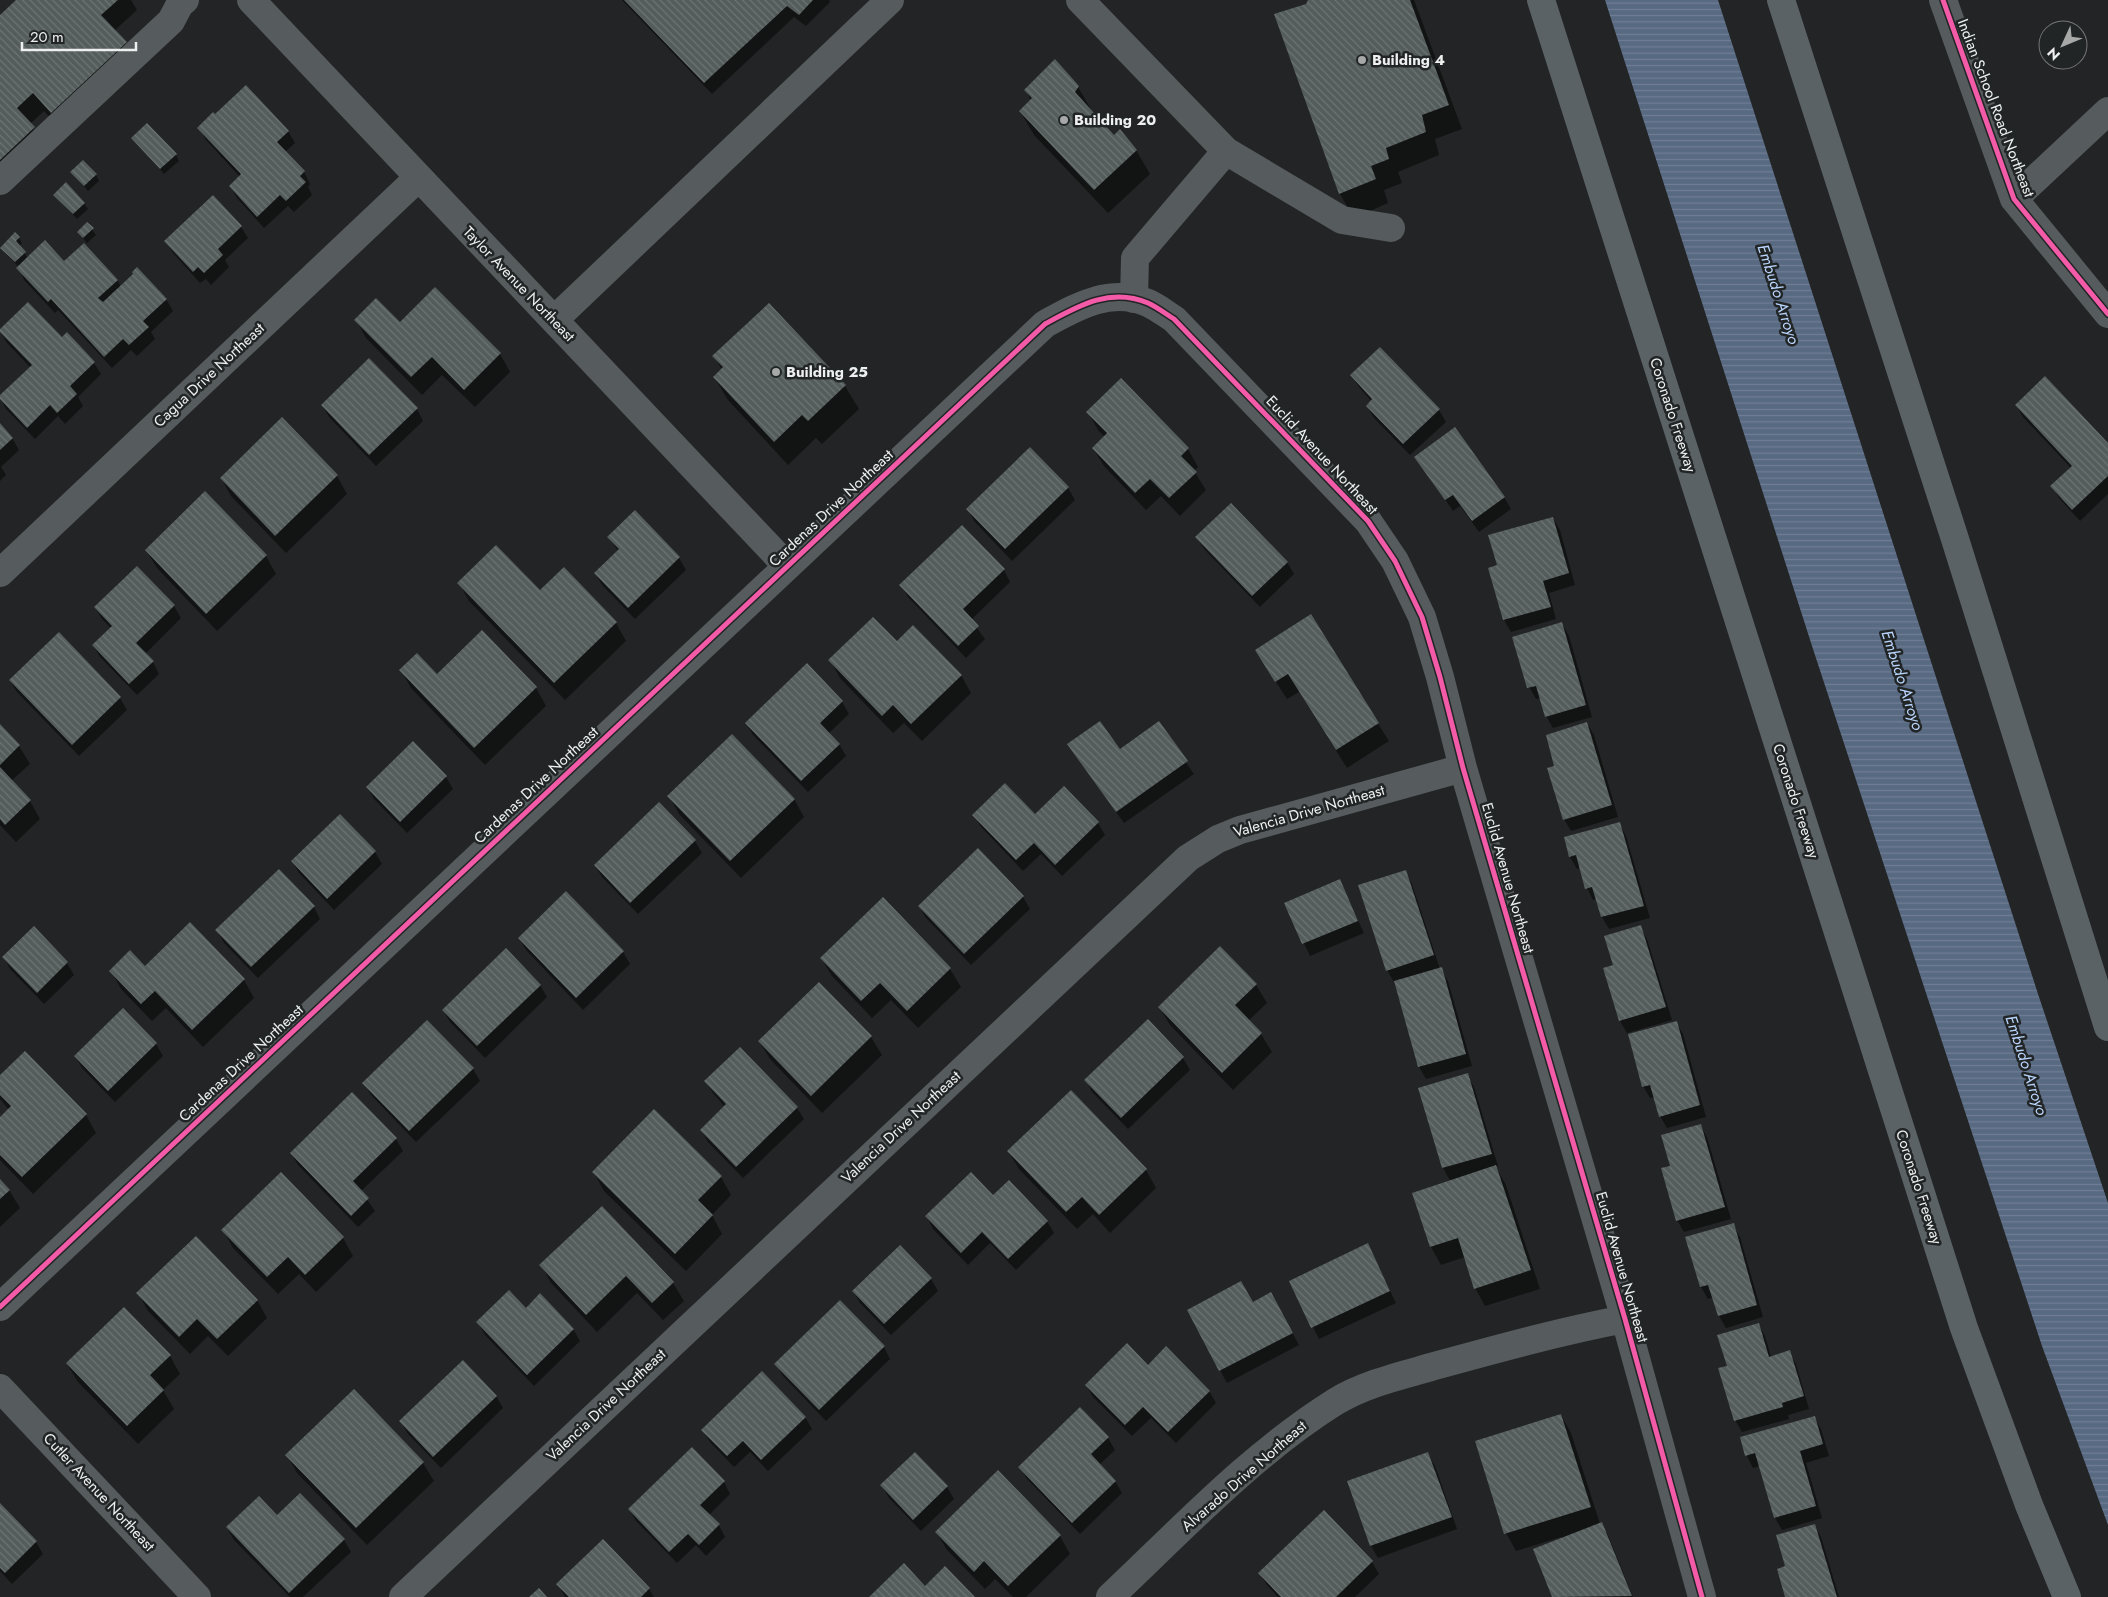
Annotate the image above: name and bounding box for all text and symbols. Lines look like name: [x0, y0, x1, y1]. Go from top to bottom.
street label: Indian School Road Northeast: [1952, 16, 2040, 201]
scale bar: [22, 20, 136, 52]
north arrow: [2038, 20, 2088, 70]
text: 20 m: [30, 26, 64, 48]
text: N: [2043, 43, 2065, 65]
place label: Building 4: [1372, 49, 1445, 71]
marker: Building 4: [1356, 54, 1368, 66]
place label: Building 20: [1074, 109, 1156, 131]
marker: Building 20: [1058, 114, 1070, 126]
street label: Taylor Avenue Northeast: [458, 221, 580, 347]
water label: Embudo Arroyo: [1752, 241, 1806, 348]
street label: Cagua Drive Northeast: [149, 317, 270, 432]
street label: Coronado Freeway: [1644, 355, 1702, 475]
place label: Building 25: [786, 361, 868, 383]
marker: Building 25: [770, 366, 782, 378]
street label: Euclid Avenue Northeast: [1261, 390, 1383, 520]
street label: Cardenas Drive Northeast: [764, 444, 899, 572]
water label: Embudo Arroyo: [1876, 627, 1930, 734]
street label: Cardenas Drive Northeast: [469, 721, 604, 849]
street label: Coronado Freeway: [1767, 741, 1825, 861]
street label: Valencia Drive Northeast: [1231, 779, 1388, 843]
street label: Euclid Avenue Northeast: [1476, 800, 1540, 956]
street label: Cardenas Drive Northeast: [174, 999, 309, 1127]
water label: Embudo Arroyo: [2000, 1012, 2054, 1119]
street label: Valencia Drive Northeast: [836, 1065, 966, 1188]
street label: Coronado Freeway: [1890, 1127, 1948, 1247]
street label: Euclid Avenue Northeast: [1590, 1189, 1654, 1345]
street label: Valencia Drive Northeast: [541, 1343, 671, 1466]
street label: Alvarado Drive Northeast: [1177, 1415, 1312, 1537]
street label: Cutler Avenue Northeast: [38, 1428, 160, 1556]

